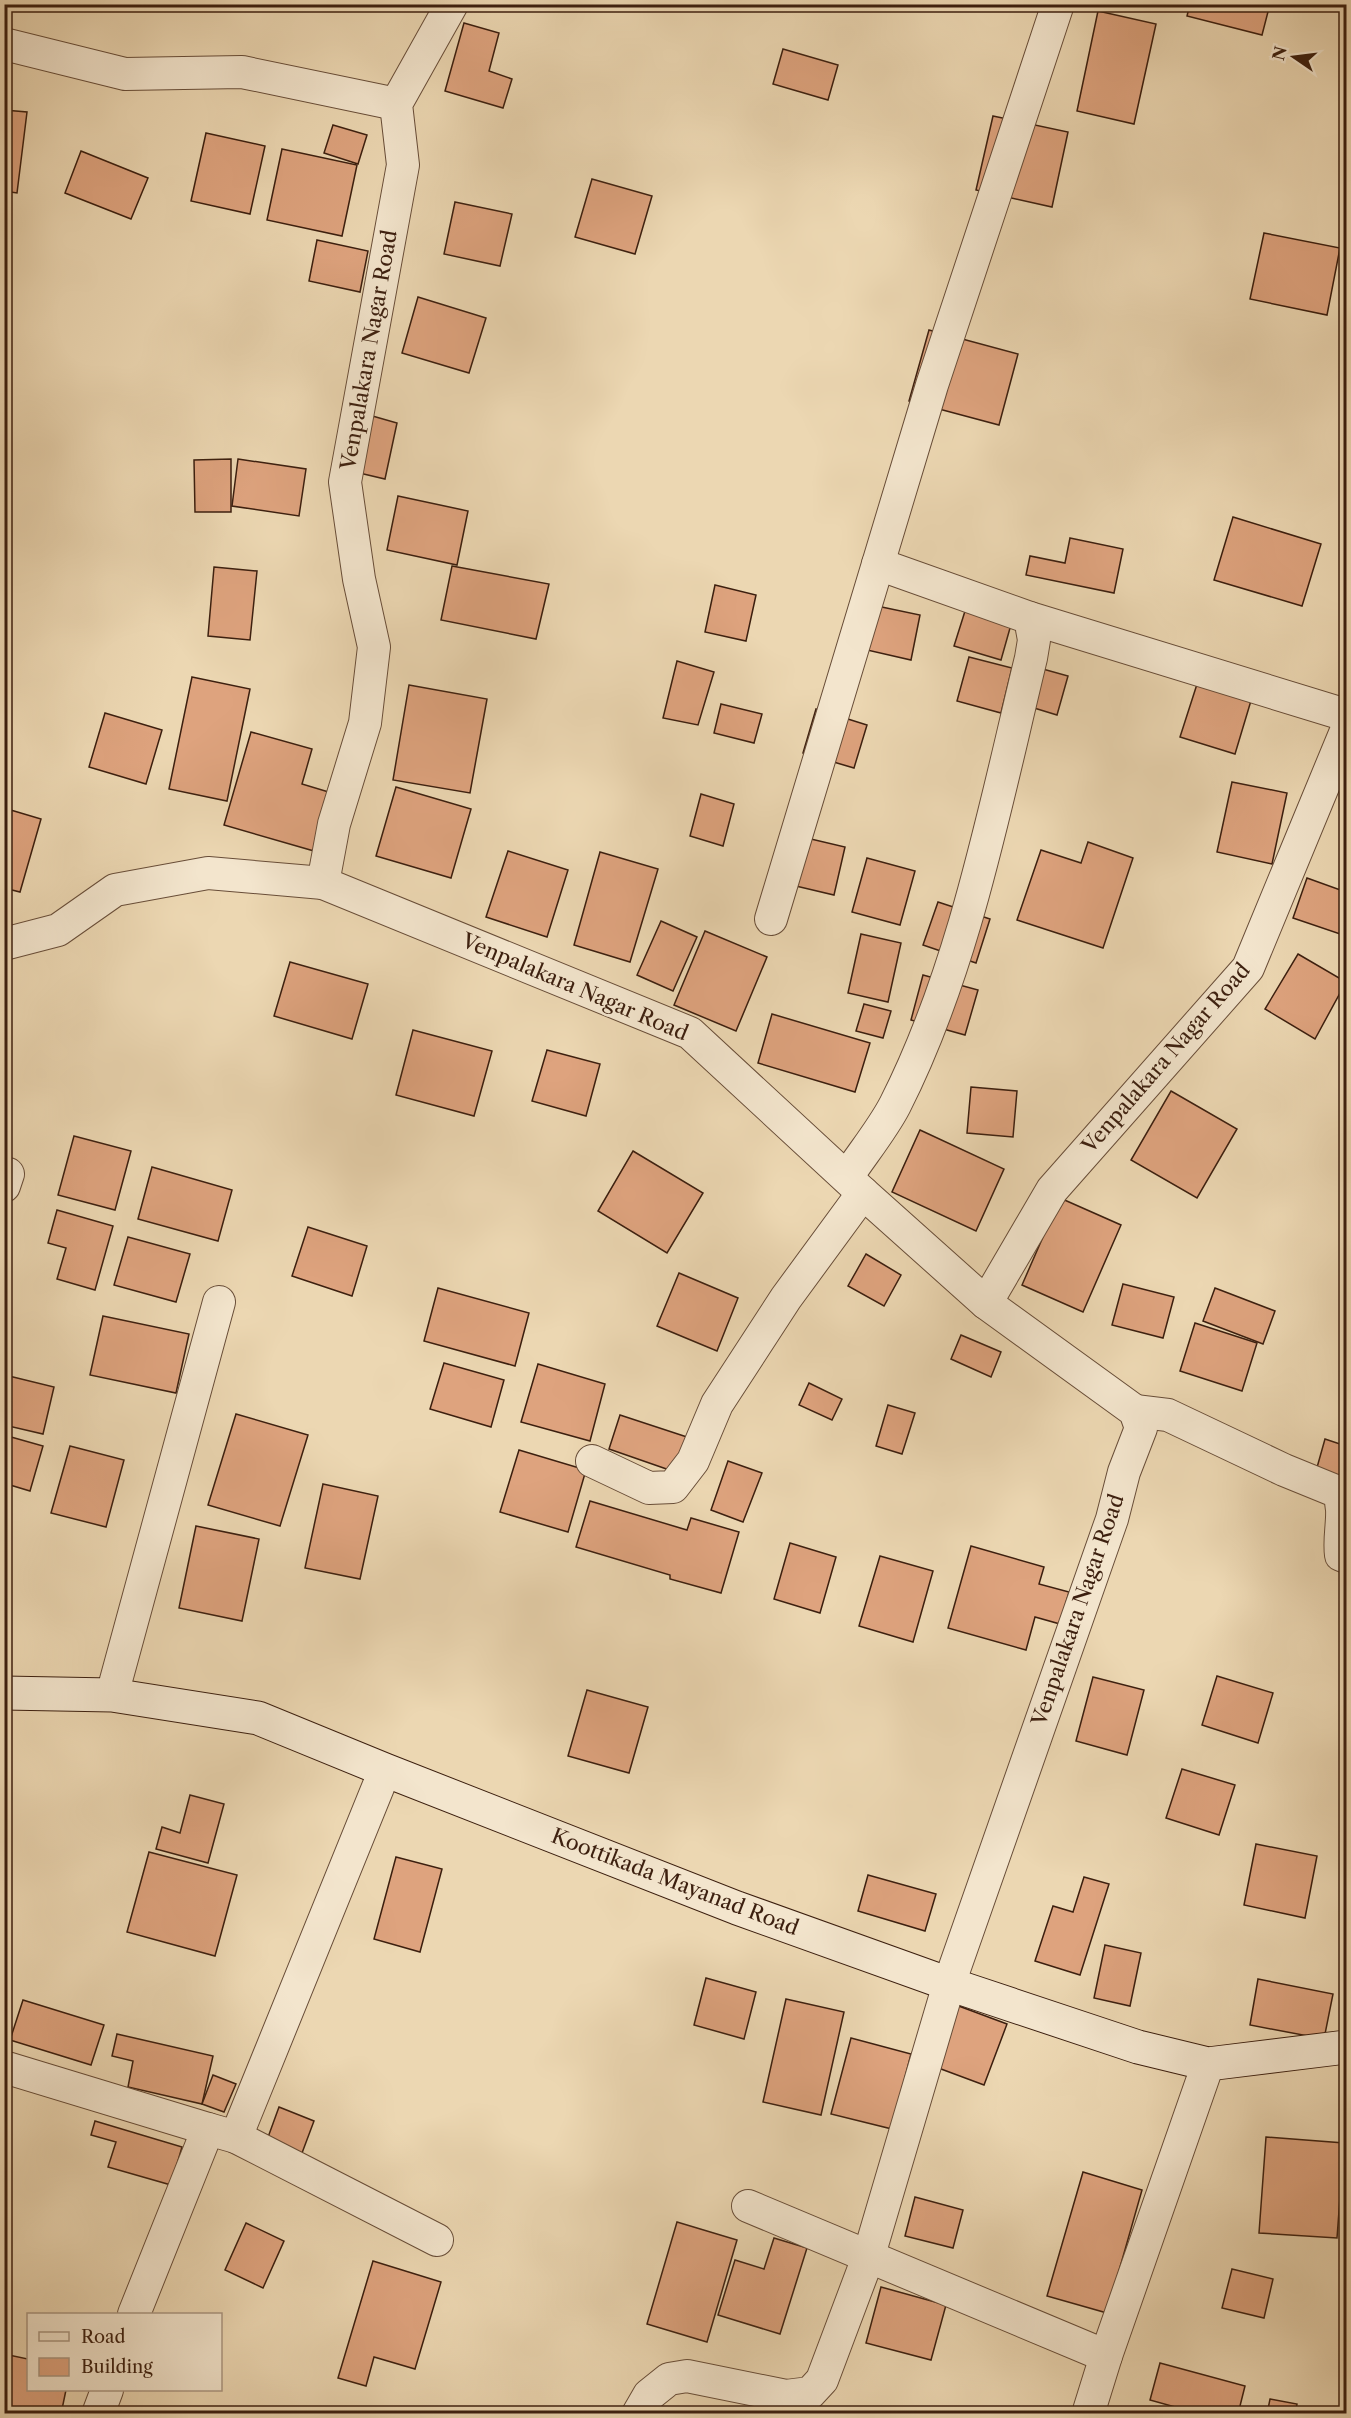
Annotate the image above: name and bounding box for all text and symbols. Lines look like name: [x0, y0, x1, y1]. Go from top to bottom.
north arrow: [1264, 27, 1324, 87]
text: N: [1268, 44, 1291, 63]
street label: Venpalakara Nagar Road: [335, 228, 402, 473]
street label: Venpalakara Nagar Road: [457, 927, 692, 1046]
street label: Venpalakara Nagar Road: [1076, 957, 1255, 1158]
street label: Venpalakara Nagar Road: [1026, 1490, 1129, 1730]
street label: Koottikada Mayanad Road: [548, 1823, 803, 1940]
legend: [27, 2313, 222, 2391]
text: Road: [81, 2326, 126, 2348]
text: Building: [81, 2356, 153, 2378]

